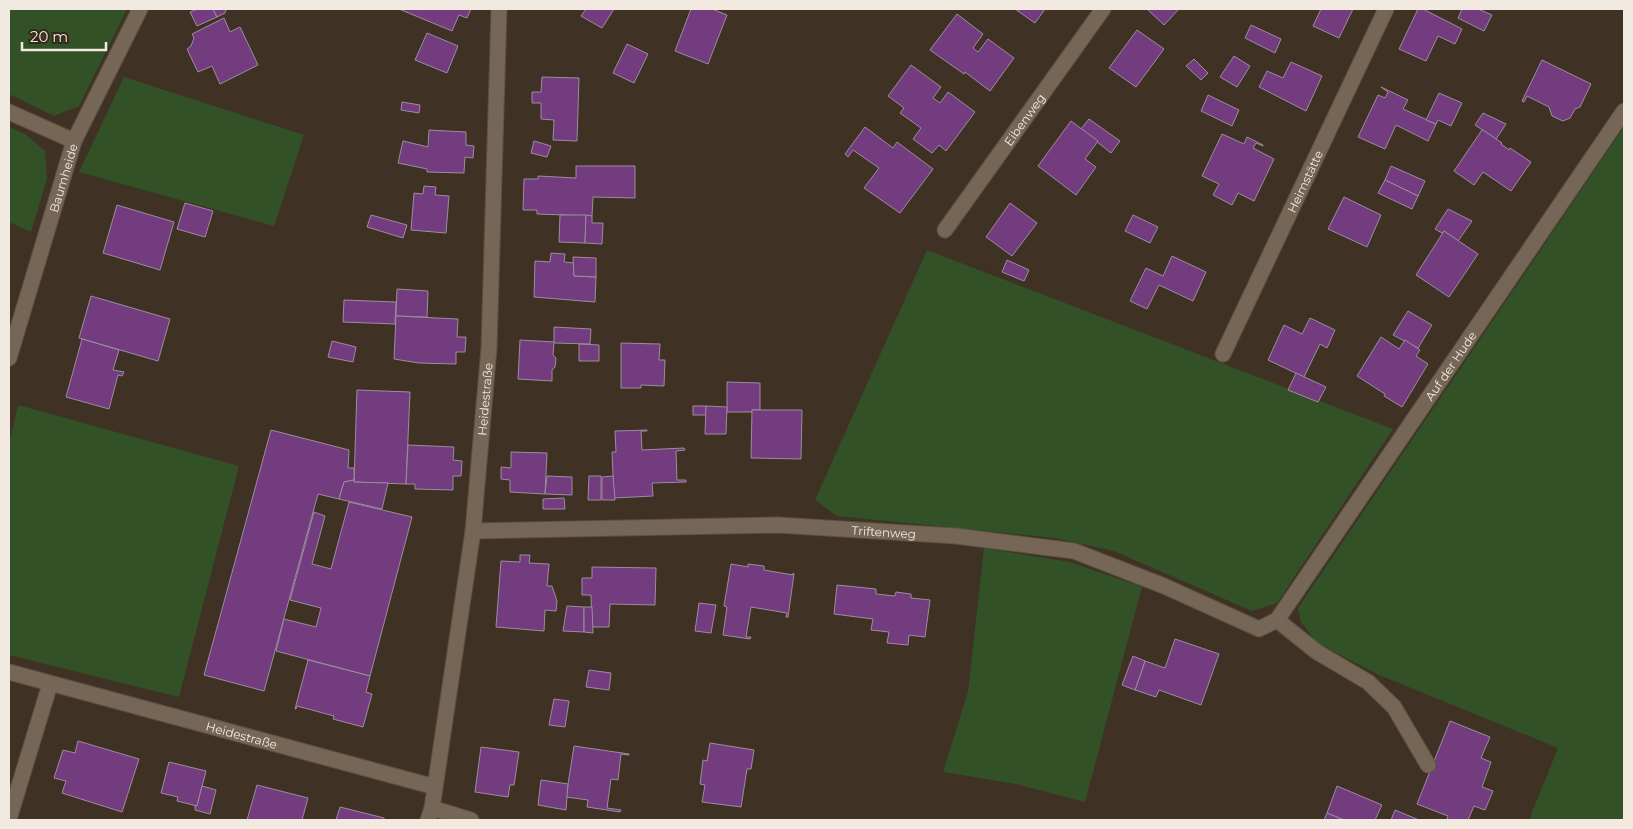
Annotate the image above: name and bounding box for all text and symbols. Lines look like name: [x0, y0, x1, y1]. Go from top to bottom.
scale bar: [22, 20, 106, 52]
text: 20 m: [30, 27, 68, 46]
street label: Eibenweg: [1000, 90, 1048, 148]
street label: Baumheide: [46, 142, 80, 214]
street label: Heimstätte: [1283, 148, 1326, 215]
street label: Auf der Hude: [1421, 328, 1479, 403]
street label: Heidestraße: [474, 362, 495, 436]
street label: Triftenweg: [851, 522, 916, 541]
street label: Heidestraße: [204, 718, 279, 752]

